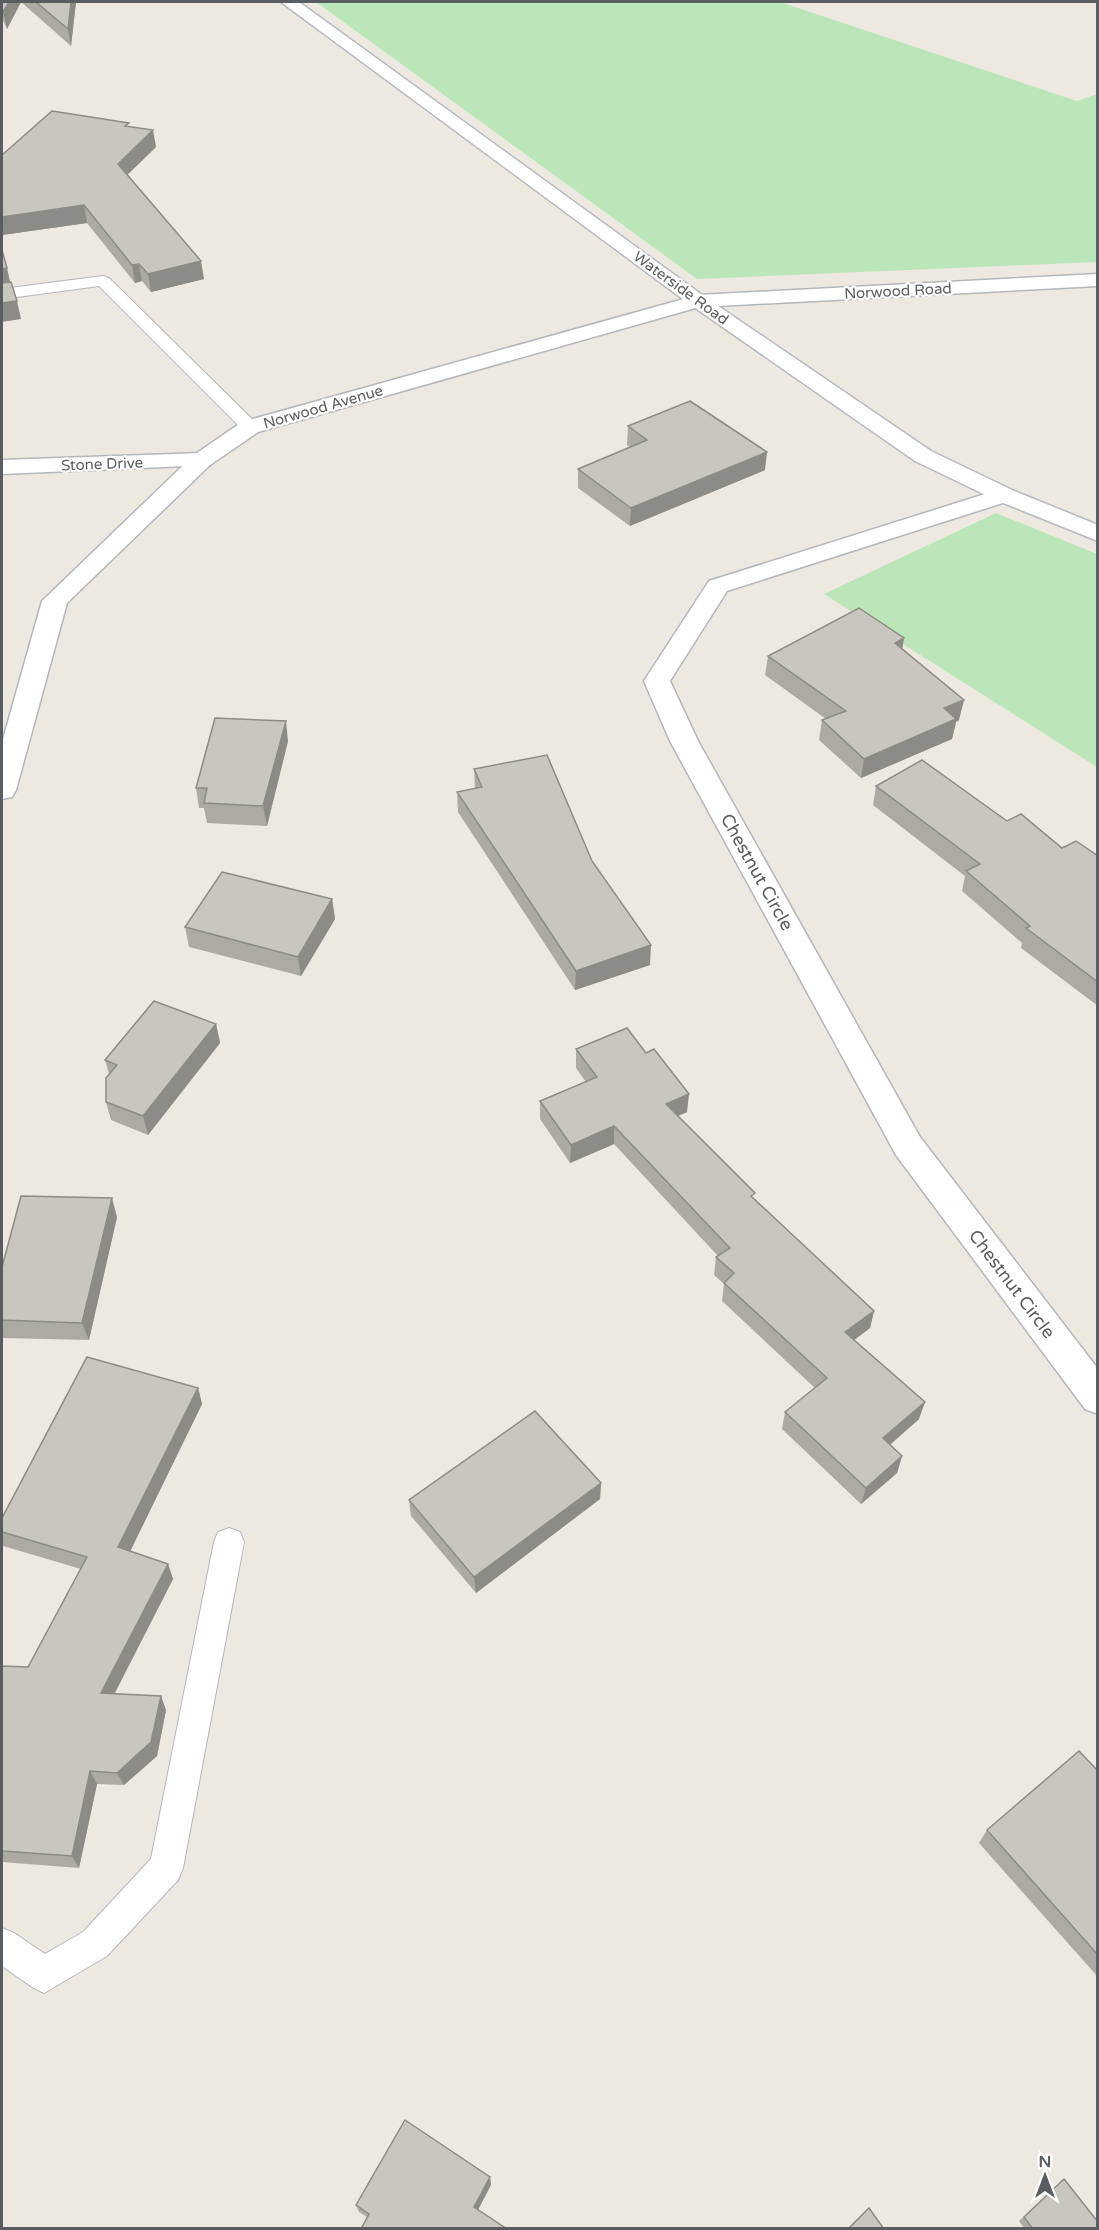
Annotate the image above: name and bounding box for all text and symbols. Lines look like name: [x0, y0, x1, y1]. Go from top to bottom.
street label: Waterside Road: [630, 247, 732, 329]
street label: Norwood Road: [844, 279, 952, 303]
street label: Norwood Avenue: [261, 381, 385, 433]
street label: Stone Drive: [61, 454, 143, 474]
street label: Chestnut Circle: [716, 810, 798, 934]
street label: Chestnut Circle: [964, 1225, 1060, 1343]
north arrow: [1015, 2146, 1075, 2206]
text: N: [1039, 2152, 1051, 2172]

